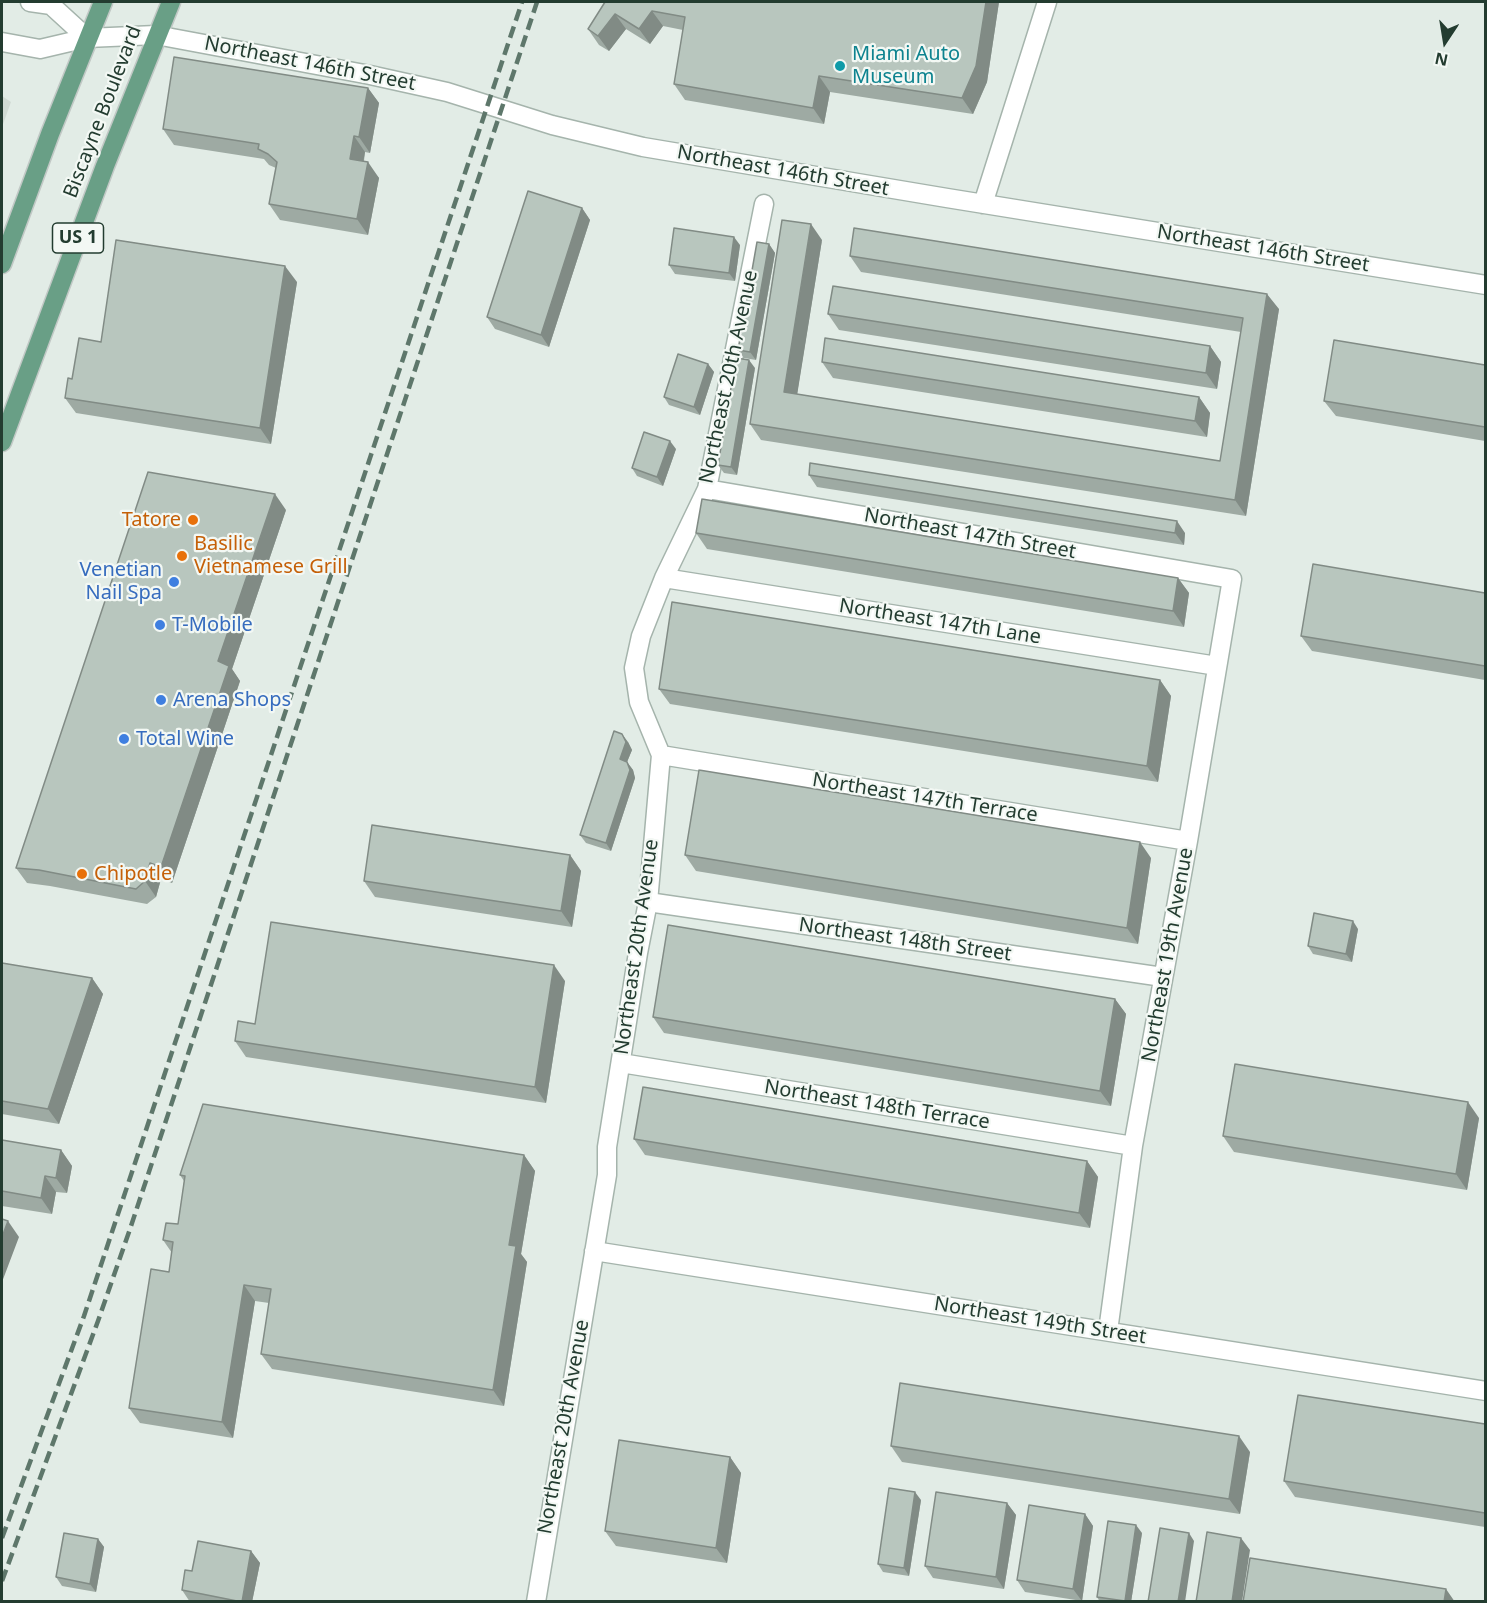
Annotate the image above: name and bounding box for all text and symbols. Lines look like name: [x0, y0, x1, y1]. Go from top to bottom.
north arrow: [1415, 12, 1475, 72]
street label: Biscayne Boulevard: [59, 22, 147, 202]
street label: Northeast 146th Street: [202, 32, 418, 96]
place label: Miami Auto Museum: [852, 42, 960, 89]
text: N: [1433, 47, 1450, 72]
marker: Miami Auto Museum: [833, 59, 847, 73]
street label: Northeast 146th Street: [675, 141, 891, 201]
street label: Northeast 146th Street: [1155, 220, 1371, 278]
road number: US 1: [52, 223, 104, 253]
street label: Northeast 20th Avenue: [695, 268, 763, 486]
street label: Northeast 147th Street: [862, 504, 1078, 564]
place label: Tatore: [122, 508, 181, 532]
marker: Tatore: [186, 513, 200, 527]
place label: Basilic Vietnamese Grill: [194, 532, 348, 579]
marker: Basilic Vietnamese Grill: [175, 549, 189, 563]
place label: Venetian Nail Spa: [80, 558, 162, 605]
marker: Venetian Nail Spa: [167, 575, 181, 589]
street label: Northeast 147th Lane: [837, 594, 1043, 650]
place label: T-Mobile: [172, 613, 253, 637]
marker: T-Mobile: [153, 618, 167, 632]
place label: Arena Shops: [173, 688, 291, 712]
marker: Arena Shops: [154, 693, 168, 707]
place label: Total Wine: [136, 727, 234, 751]
marker: Total Wine: [117, 732, 131, 746]
street label: Northeast 147th Terrace: [811, 768, 1039, 828]
street label: Northeast 20th Avenue: [610, 838, 664, 1056]
street label: Northeast 19th Avenue: [1137, 846, 1199, 1064]
place label: Chipotle: [94, 862, 172, 886]
marker: Chipotle: [75, 867, 89, 881]
street label: Northeast 148th Street: [797, 913, 1013, 967]
street label: Northeast 148th Terrace: [763, 1075, 991, 1135]
street label: Northeast 149th Street: [932, 1292, 1148, 1350]
street label: Northeast 20th Avenue: [533, 1318, 595, 1536]

